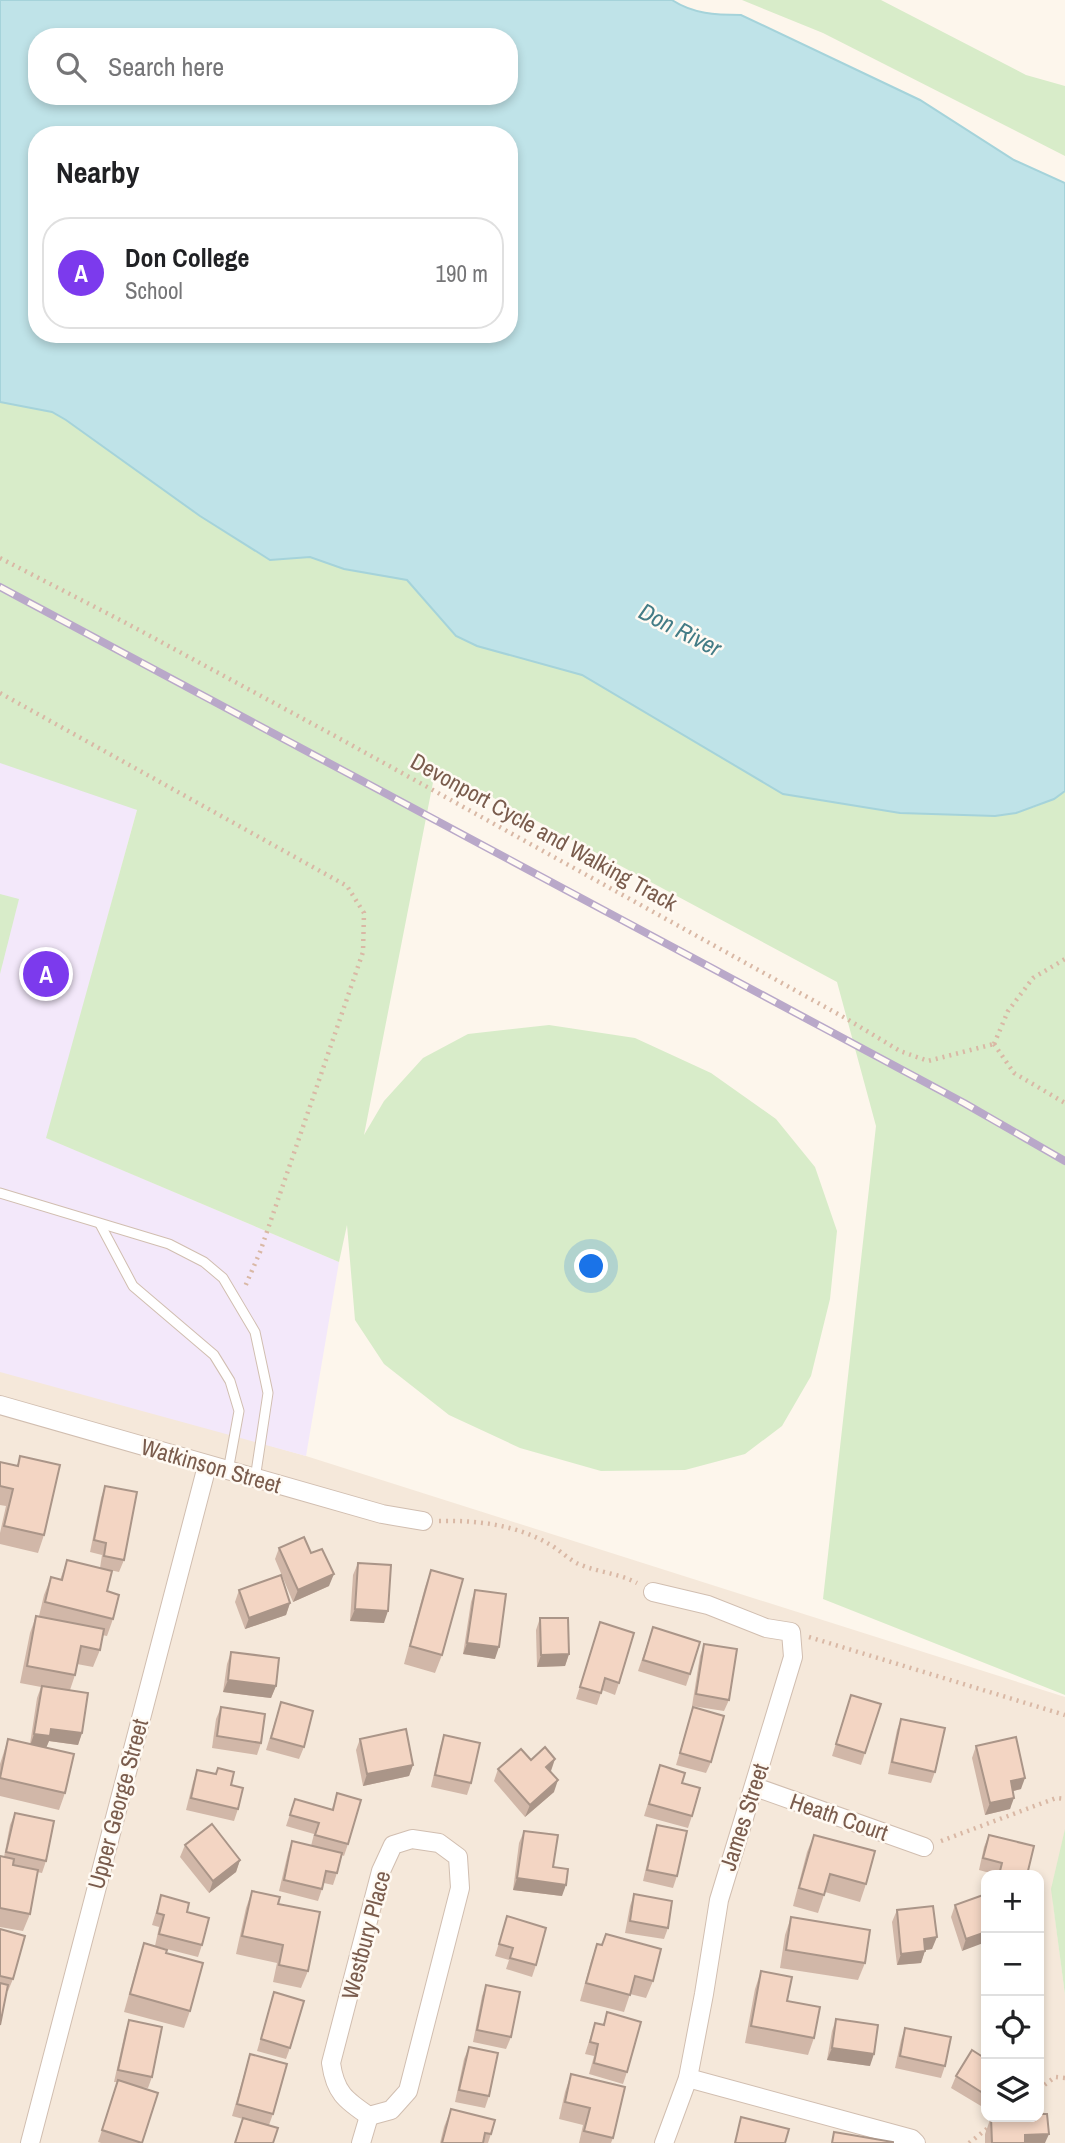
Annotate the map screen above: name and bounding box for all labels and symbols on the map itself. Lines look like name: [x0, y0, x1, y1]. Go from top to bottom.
water label: Don River: [634, 595, 728, 664]
street label: Devonport Cycle and Walking Track: [405, 745, 684, 918]
pin: A: [23, 948, 69, 1000]
your location: [574, 1249, 608, 1283]
street label: Watkinson Street: [138, 1431, 285, 1500]
street label: Upper George Street: [80, 1715, 155, 1892]
street label: James Street: [712, 1759, 775, 1874]
street label: Heath Court: [786, 1785, 892, 1848]
street label: Westbury Place: [333, 1867, 398, 2003]

